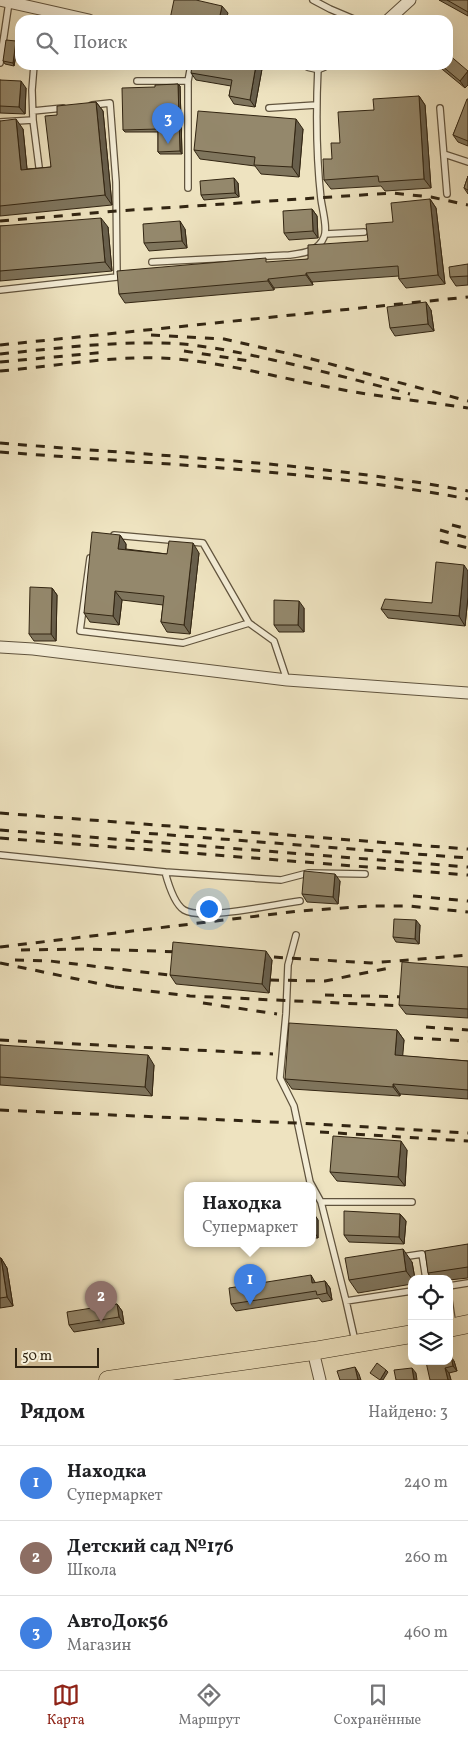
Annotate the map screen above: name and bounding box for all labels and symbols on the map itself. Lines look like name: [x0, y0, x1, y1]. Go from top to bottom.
pin: 3: [152, 103, 184, 144]
your location: [196, 896, 222, 922]
pin: 1: [234, 1264, 266, 1305]
pin: 2: [85, 1281, 117, 1322]
scale bar: [15, 1345, 99, 1368]

